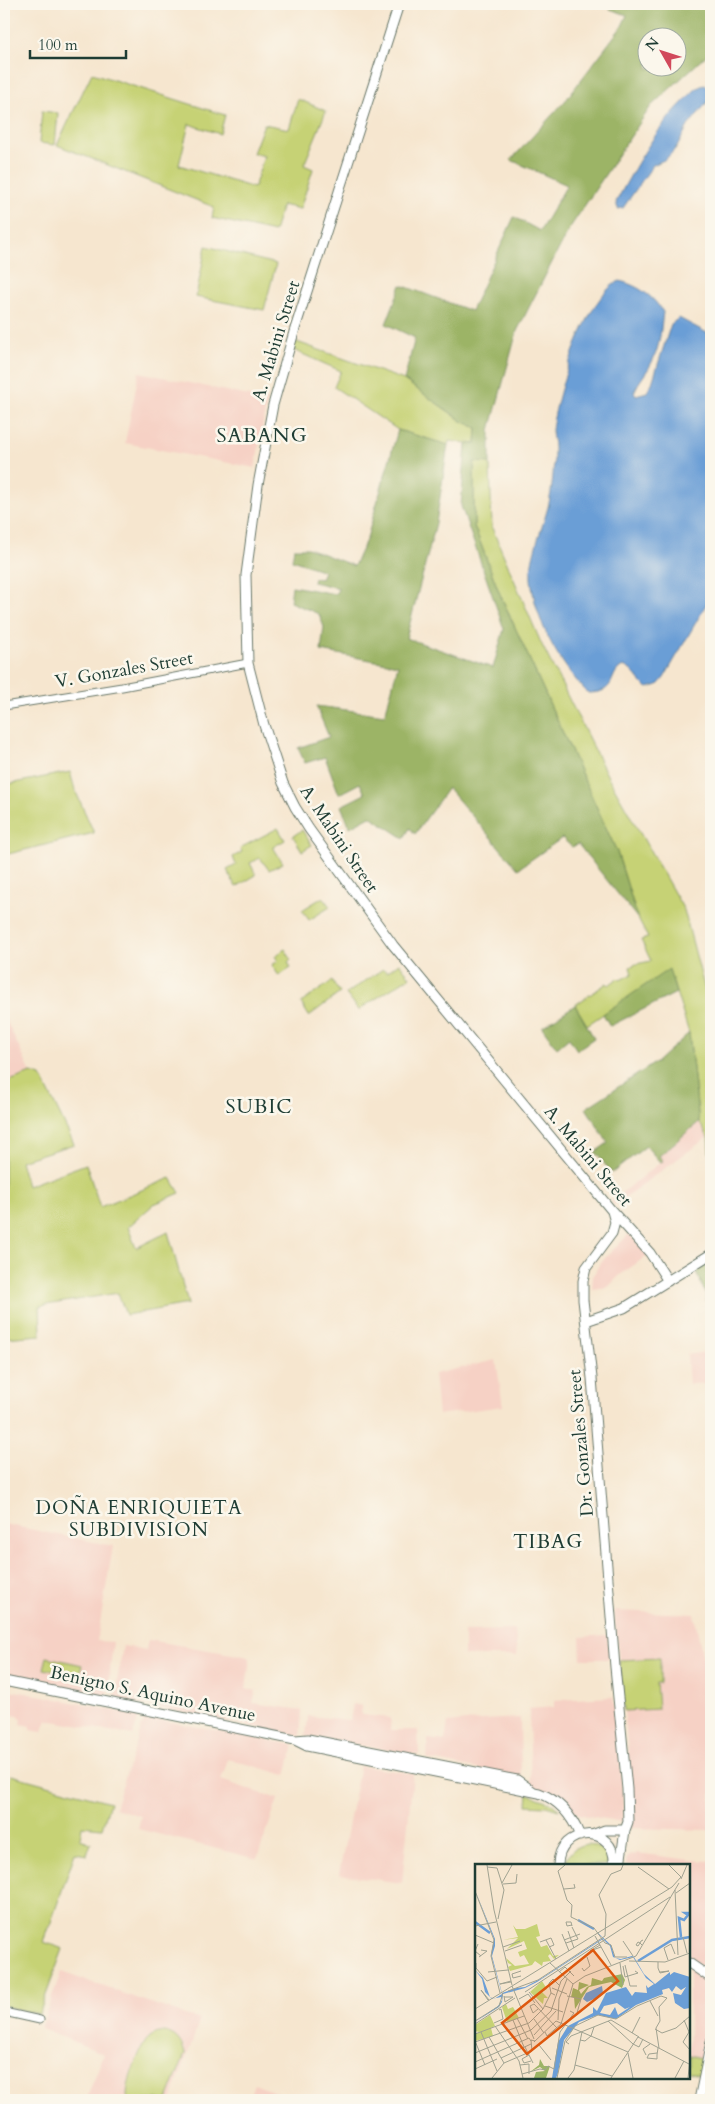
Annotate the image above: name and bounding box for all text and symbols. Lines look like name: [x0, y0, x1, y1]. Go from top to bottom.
scale bar: [30, 28, 126, 60]
north arrow: [638, 28, 688, 78]
text: N: [641, 33, 663, 55]
text: 100 m: [38, 35, 78, 55]
street label: A. Mabini Street: [246, 277, 306, 404]
district label: SABANG: [217, 422, 307, 449]
street label: V. Gonzales Street: [53, 646, 195, 694]
street label: A. Mabini Street: [294, 780, 385, 898]
district label: SUBIC: [225, 1093, 293, 1120]
street label: A. Mabini Street: [538, 1100, 638, 1212]
street label: Dr. Gonzales Street: [562, 1368, 600, 1518]
district label: DOÑA ENRIQUIETA SUBDIVISION: [36, 1495, 242, 1543]
district label: TIBAG: [513, 1528, 583, 1555]
street label: Benigno S. Aquino Avenue: [48, 1660, 258, 1728]
inset map: [475, 1864, 690, 2079]

